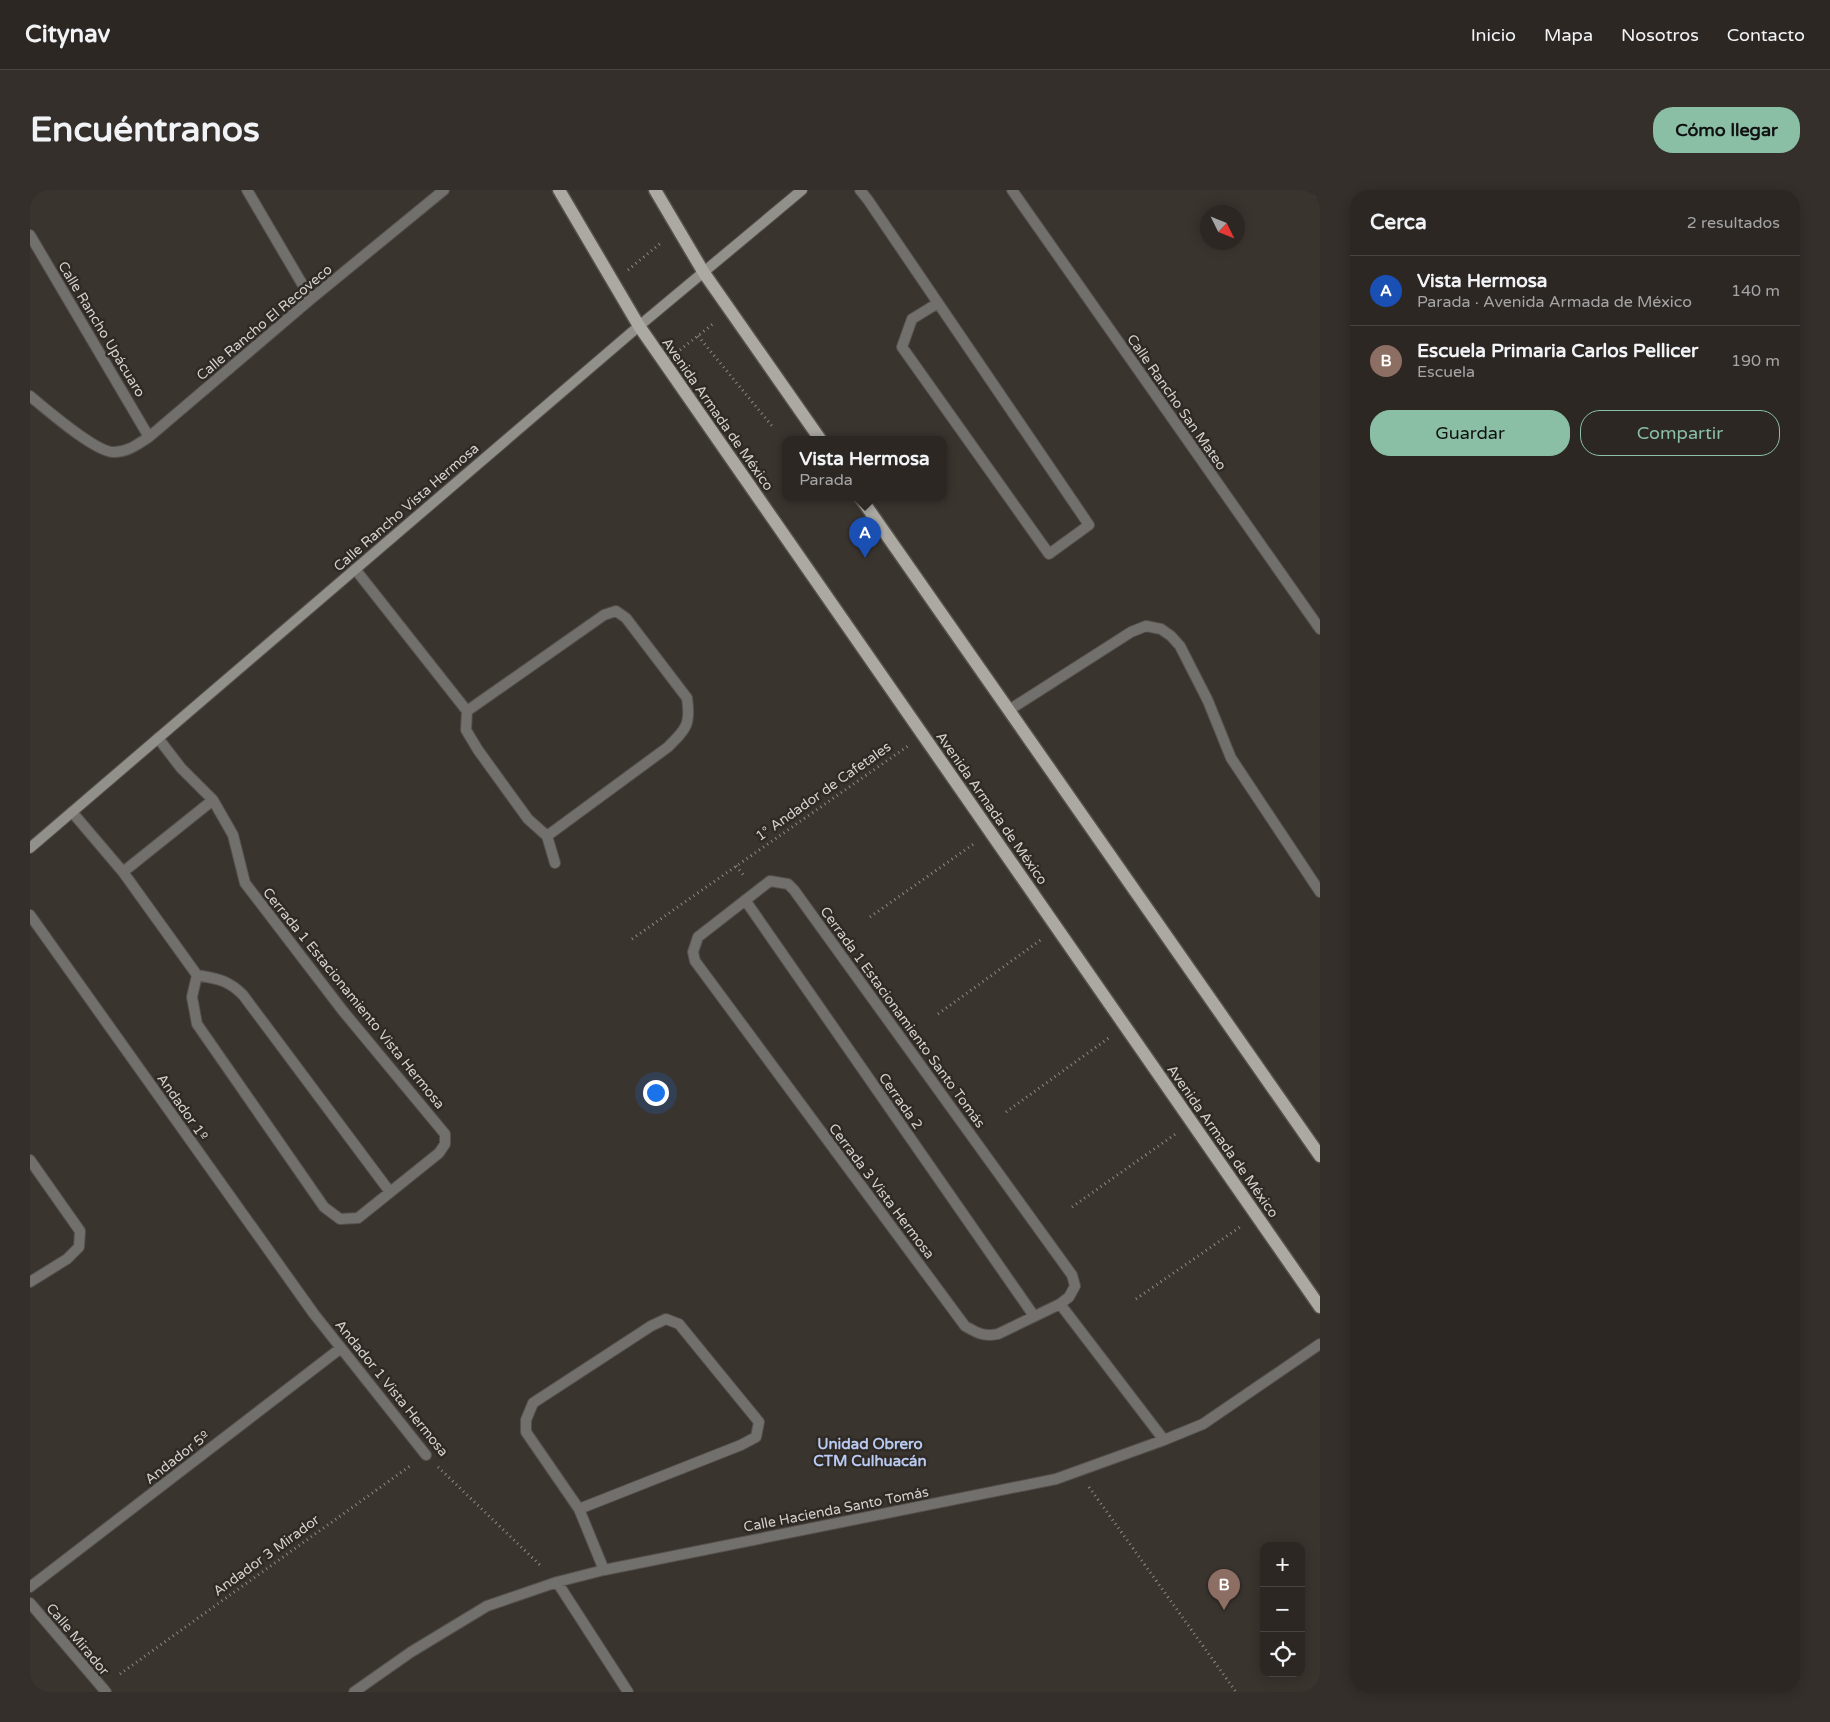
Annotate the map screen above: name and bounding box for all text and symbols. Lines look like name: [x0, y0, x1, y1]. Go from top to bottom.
text: Citynav: [25, 20, 110, 49]
text: Inicio: [1471, 24, 1516, 46]
text: Mapa: [1544, 24, 1593, 46]
text: Nosotros: [1621, 24, 1699, 46]
text: Contacto: [1727, 24, 1805, 46]
button: Cómo llegar: [1653, 107, 1800, 153]
text: Encuéntranos: [30, 109, 260, 151]
north arrow: [1200, 205, 1245, 250]
text: Cerca: [1370, 210, 1427, 235]
text: 2 resultados: [1687, 213, 1780, 233]
street label: Calle Rancho Upácuaro: [54, 258, 149, 400]
street label: Calle Rancho El Recoveco: [193, 261, 336, 384]
text: Vista Hermosa: [1417, 270, 1548, 292]
text: A: [1380, 281, 1392, 301]
text: 140 m: [1731, 281, 1780, 301]
text: Parada · Avenida Armada de México: [1417, 292, 1692, 312]
street label: Calle Rancho San Mateo: [1123, 331, 1230, 474]
street label: Avenida Armada de México: [658, 335, 777, 494]
text: Escuela Primaria Carlos Pellicer: [1417, 340, 1698, 362]
text: B: [1380, 351, 1392, 371]
text: 190 m: [1731, 351, 1780, 371]
text: Escuela: [1417, 362, 1475, 382]
button: Guardar: [1370, 410, 1570, 456]
button: Compartir: [1580, 410, 1780, 456]
popup: [782, 436, 947, 501]
street label: Calle Rancho Vista Hermosa: [330, 440, 482, 575]
text: Vista Hermosa: [799, 448, 930, 470]
text: Parada: [799, 470, 853, 490]
pin: A: [849, 517, 881, 558]
street label: Avenida Armada de México: [932, 729, 1051, 888]
street label: 1° Andador de Cafetales: [752, 738, 895, 845]
street label: Cerrada 1 Estacionamiento Vista Hermosa: [259, 884, 448, 1112]
street label: Cerrada 1 Estacionamiento Santo Tomás: [817, 903, 989, 1131]
street label: Avenida Armada de México: [1163, 1062, 1282, 1221]
street label: Andador 1º: [153, 1070, 212, 1144]
street label: Cerrada 2: [875, 1070, 926, 1133]
your location: [643, 1080, 669, 1106]
street label: Cerrada 3 Vista Hermosa: [825, 1120, 938, 1262]
street label: Andador 1 Vista Hermosa: [331, 1317, 452, 1460]
street label: Andador 5º: [141, 1427, 213, 1488]
district label: Unidad Obrero CTM Culhuacán: [813, 1435, 927, 1470]
street label: Calle Hacienda Santo Tomás: [742, 1483, 930, 1536]
street label: Andador 3 Mirador: [210, 1511, 323, 1600]
map controls: [1260, 1542, 1305, 1677]
button: +: [1260, 1542, 1305, 1587]
pin: B: [1208, 1569, 1240, 1610]
button: −: [1260, 1587, 1305, 1632]
street label: Calle Mirador: [43, 1600, 113, 1679]
button: locate: [1260, 1632, 1305, 1677]

